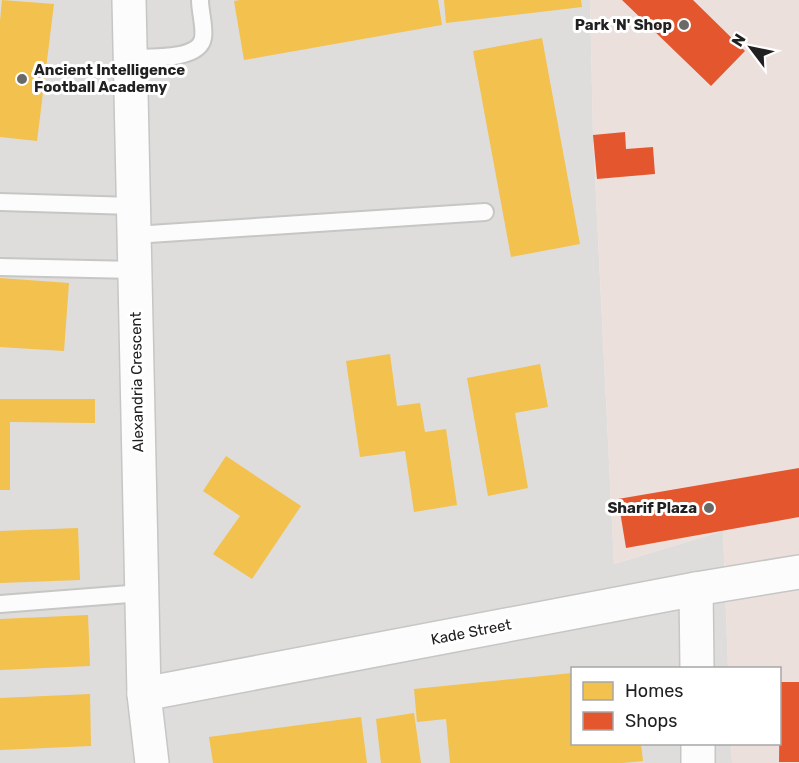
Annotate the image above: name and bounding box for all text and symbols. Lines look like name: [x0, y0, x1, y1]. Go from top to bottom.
place label: Park 'N' Shop: [575, 16, 672, 34]
marker: Park 'N' Shop: [677, 18, 691, 32]
north arrow: [721, 18, 781, 78]
text: N: [728, 30, 750, 50]
place label: Ancient Intelligence Football Academy: [34, 61, 185, 96]
marker: Ancient Intelligence Football Academy: [15, 72, 29, 86]
street label: Alexandria Crescent: [127, 311, 147, 452]
place label: Sharif Plaza: [607, 499, 697, 517]
marker: Sharif Plaza: [702, 501, 716, 515]
street label: Kade Street: [429, 615, 513, 649]
legend: [571, 667, 781, 745]
text: Homes: [625, 680, 683, 702]
text: Shops: [625, 710, 677, 732]

